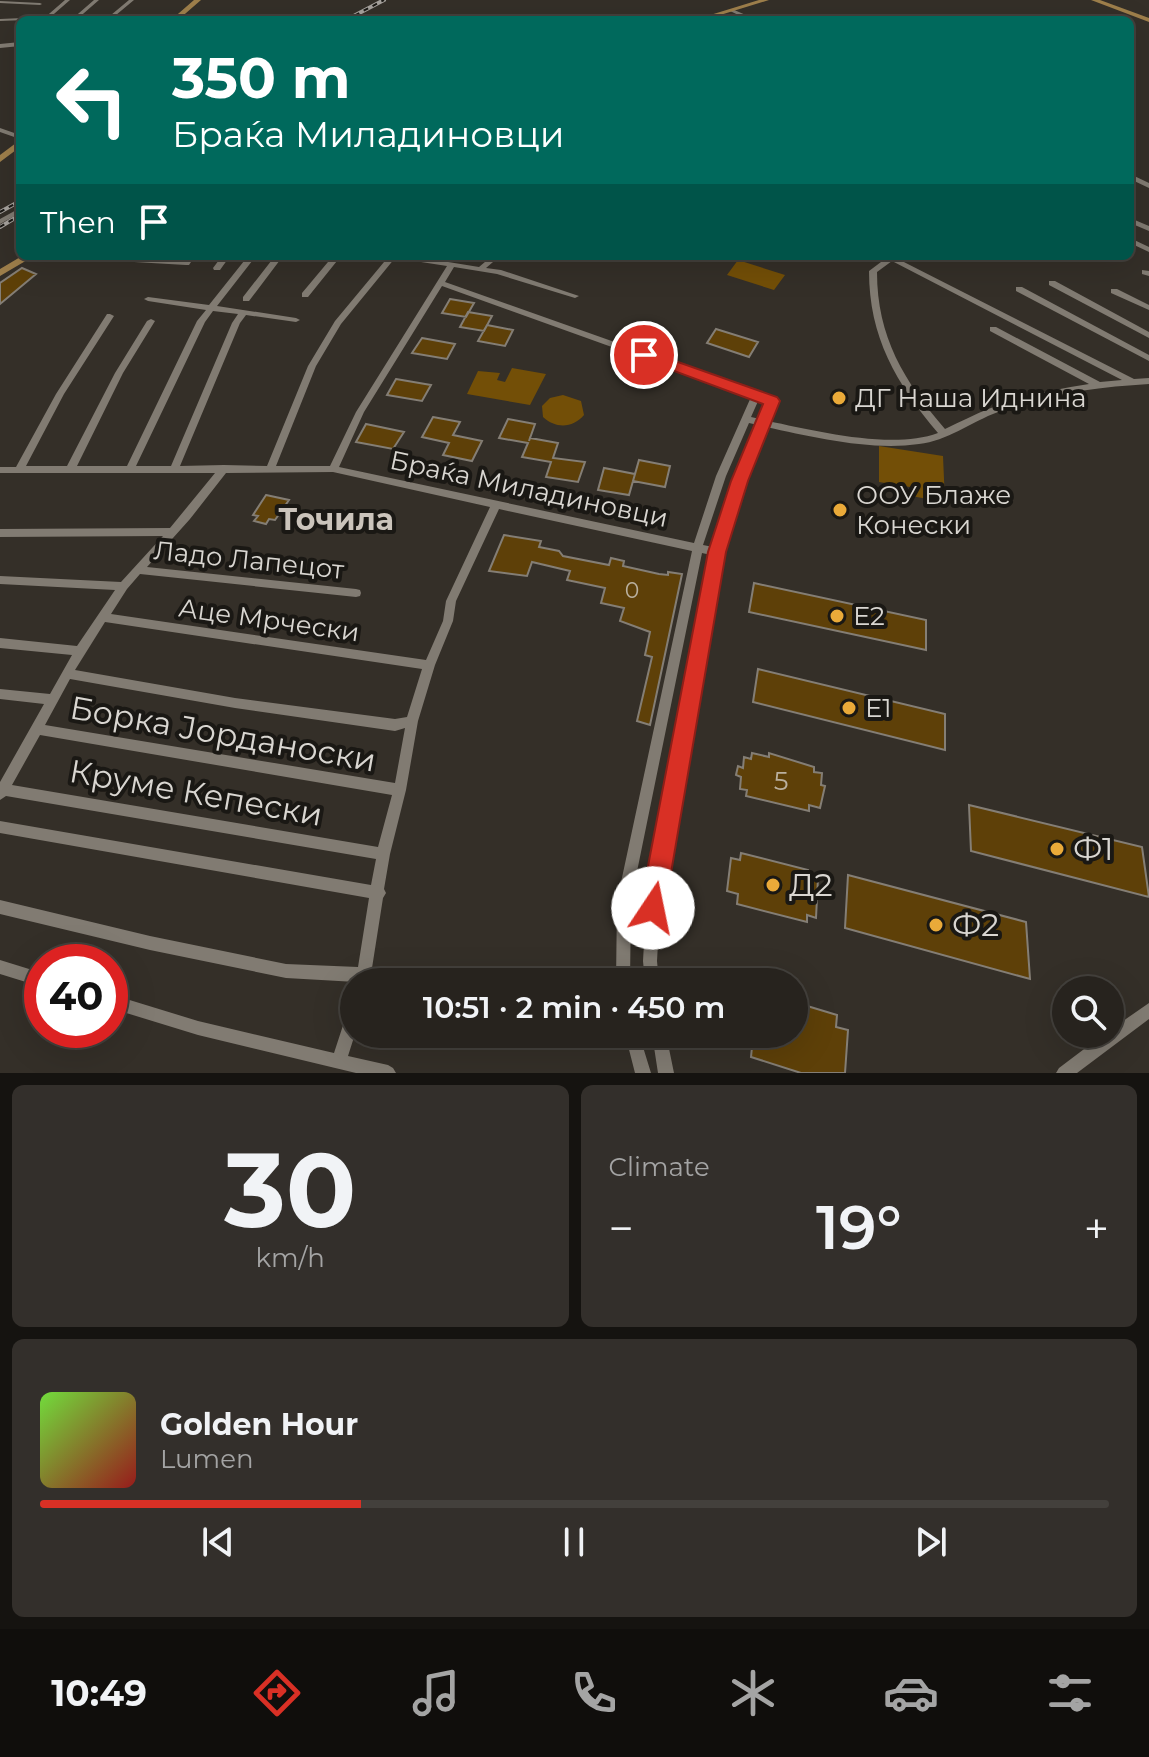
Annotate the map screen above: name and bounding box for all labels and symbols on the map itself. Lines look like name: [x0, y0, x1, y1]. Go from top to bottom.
pin: [610, 321, 678, 389]
place label: ДГ Наша Иднина: [855, 382, 1086, 414]
marker: ДГ Наша Иднина: [830, 389, 848, 407]
street label: Браќа Миладиновци: [387, 444, 671, 534]
place label: ООУ Блаже Конески: [856, 479, 1011, 541]
district label: Точила: [278, 501, 394, 538]
marker: ООУ Блаже Конески: [831, 501, 849, 519]
street label: Ладо Лапецот: [152, 534, 346, 586]
house number: 0: [625, 577, 639, 604]
street label: Аце Мрчески: [177, 591, 361, 649]
place label: Е2: [853, 600, 885, 632]
marker: Е2: [828, 607, 846, 625]
street label: Борка Јорданоски: [67, 687, 379, 780]
place label: Е1: [865, 692, 892, 724]
marker: Е1: [840, 699, 858, 717]
street label: Круме Кепески: [67, 751, 326, 834]
house number: 5: [774, 765, 788, 797]
place label: Ф1: [1073, 829, 1114, 868]
marker: Ф1: [1048, 840, 1066, 858]
place label: Д2: [789, 865, 833, 904]
position arrow: [611, 866, 695, 950]
marker: Д2: [764, 876, 782, 894]
place label: Ф2: [952, 905, 999, 944]
marker: Ф2: [927, 916, 945, 934]
speed limit sign: 40: [24, 944, 128, 1048]

